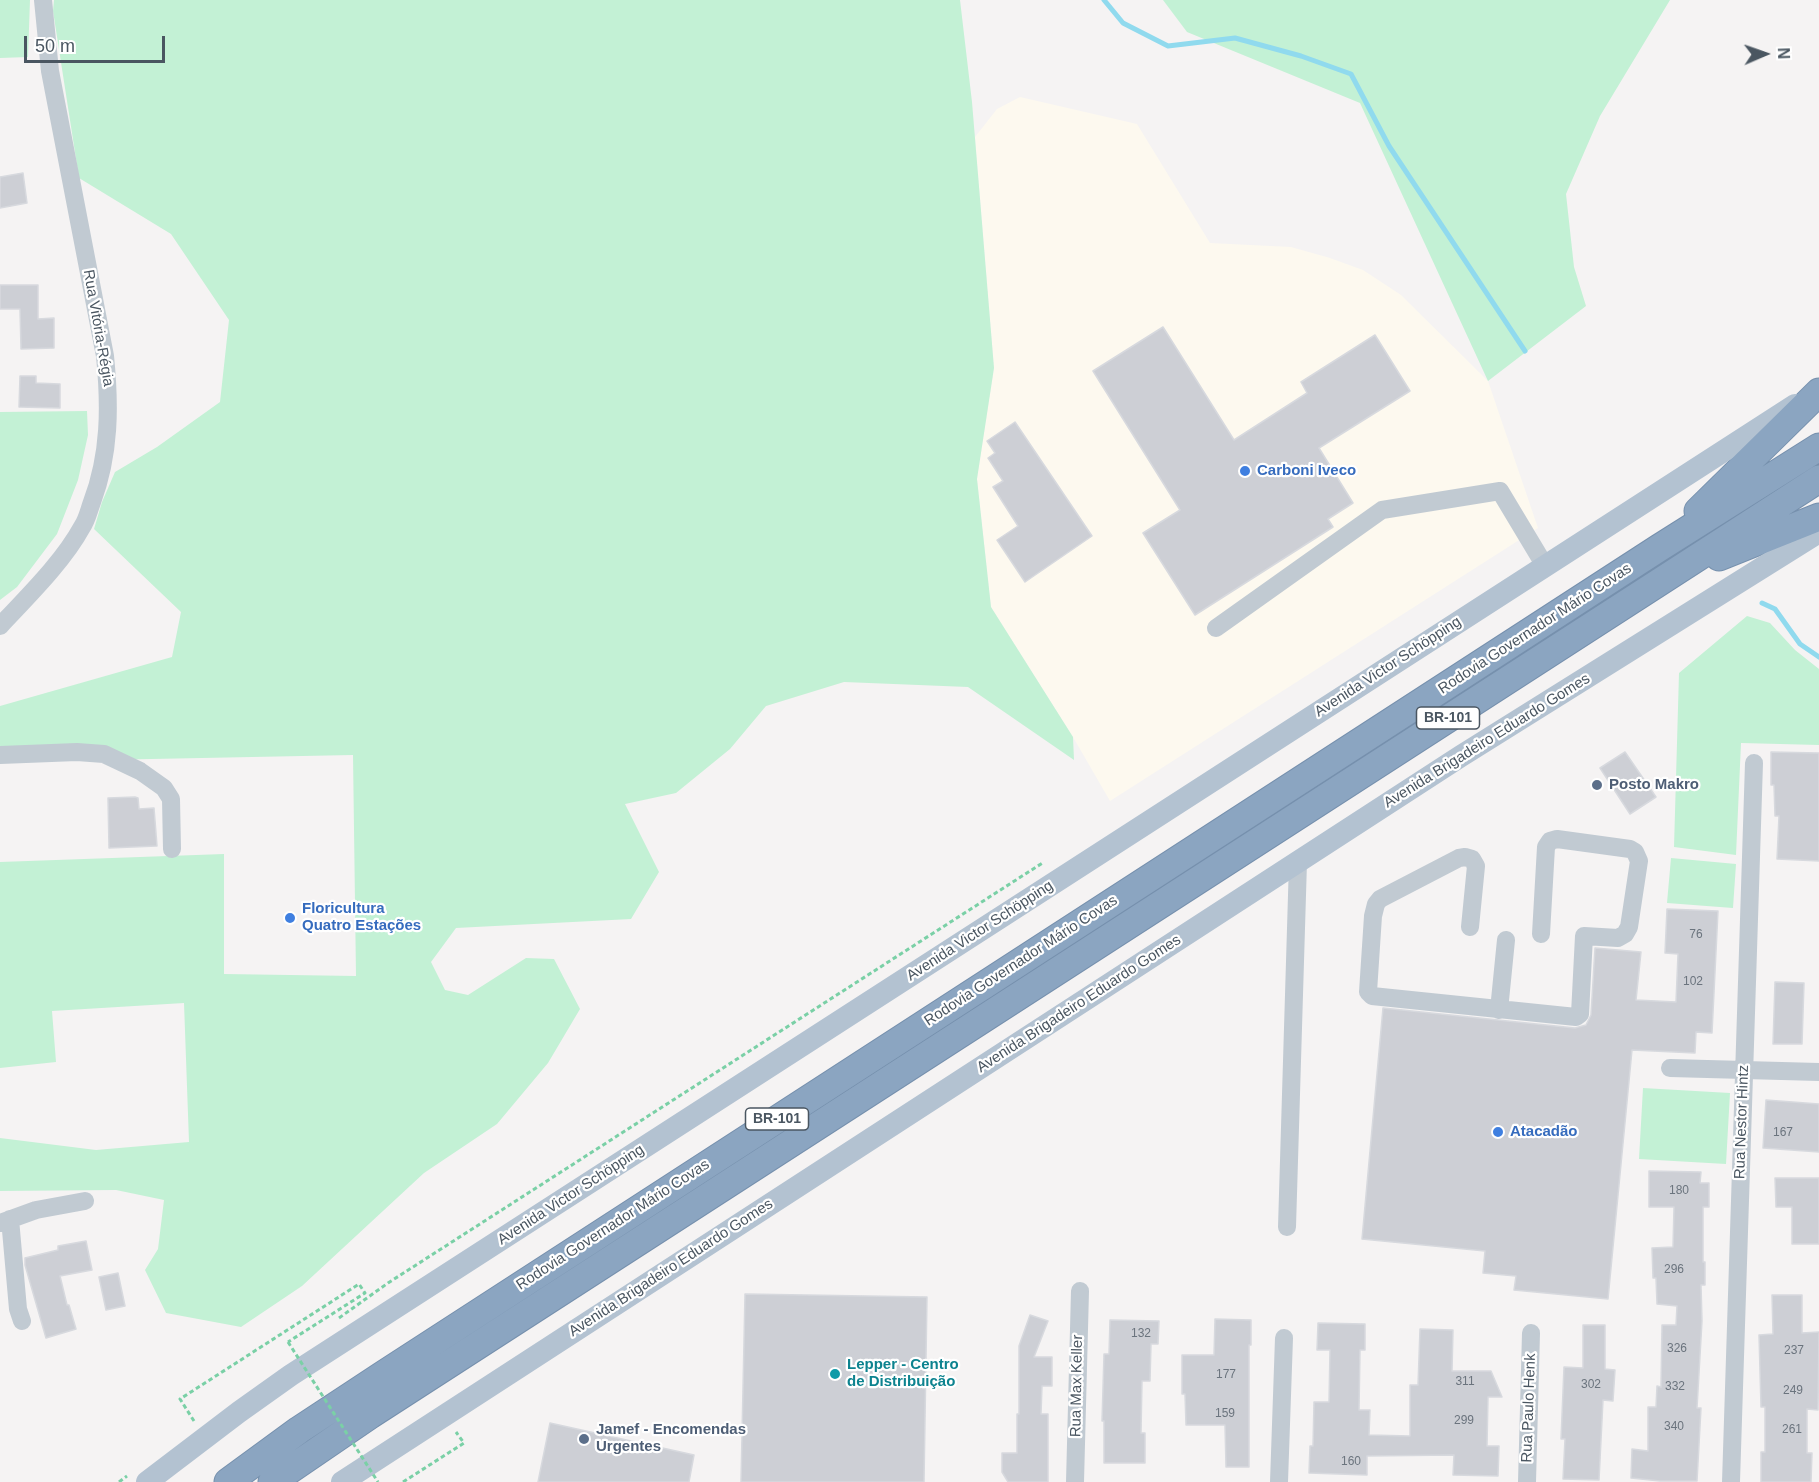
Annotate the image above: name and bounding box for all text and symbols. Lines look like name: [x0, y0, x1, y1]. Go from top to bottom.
scale bar: [27, 24, 168, 62]
north arrow: [1735, 24, 1795, 84]
text: 50 m: [35, 36, 75, 56]
text: N: [1775, 47, 1792, 59]
street label: Rua Vitória-Régia: [79, 268, 117, 388]
place label: Carboni Iveco: [1257, 462, 1356, 480]
marker: Carboni Iveco: [1238, 464, 1252, 478]
street label: Rodovia Governador Mário Covas: [1435, 560, 1635, 698]
street label: Avenida Victor Schöpping: [1311, 613, 1465, 721]
street label: Avenida Brigadeiro Eduardo Gomes: [1381, 670, 1593, 812]
road number: BR-101: [1416, 707, 1480, 729]
place label: Posto Makro: [1609, 776, 1699, 794]
marker: Posto Makro: [1590, 778, 1604, 792]
street label: Avenida Victor Schöpping: [903, 877, 1057, 985]
street label: Rodovia Governador Mário Covas: [921, 892, 1121, 1030]
place label: Floricultura Quatro Estações: [302, 900, 421, 935]
marker: Floricultura Quatro Estações: [283, 911, 297, 925]
house number: 76: [1689, 928, 1703, 942]
street label: Avenida Brigadeiro Eduardo Gomes: [974, 931, 1184, 1077]
house number: 102: [1683, 975, 1703, 989]
street label: Rua Nestor Hintz: [1731, 1065, 1753, 1179]
road number: BR-101: [746, 1108, 808, 1130]
place label: Atacadão: [1510, 1123, 1578, 1141]
marker: Atacadão: [1491, 1125, 1505, 1139]
house number: 167: [1773, 1126, 1793, 1140]
street label: Avenida Victor Schöpping: [494, 1141, 648, 1249]
street label: Rodovia Governador Mário Covas: [513, 1156, 713, 1294]
house number: 180: [1669, 1184, 1689, 1198]
street label: Avenida Brigadeiro Eduardo Gomes: [566, 1195, 776, 1341]
house number: 296: [1664, 1263, 1684, 1277]
house number: 132: [1131, 1327, 1151, 1341]
street label: Rua Max Keller: [1067, 1335, 1087, 1437]
house number: 326: [1667, 1342, 1687, 1356]
house number: 237: [1784, 1344, 1804, 1358]
street label: Rua Paulo Henk: [1518, 1353, 1540, 1463]
place label: Lepper - Centro de Distribuição: [847, 1356, 959, 1391]
marker: Lepper - Centro de Distribuição: [828, 1367, 842, 1381]
house number: 177: [1216, 1368, 1236, 1382]
house number: 311: [1455, 1375, 1475, 1389]
house number: 302: [1581, 1378, 1601, 1392]
house number: 332: [1665, 1380, 1685, 1394]
house number: 249: [1783, 1384, 1803, 1398]
house number: 159: [1215, 1407, 1235, 1421]
house number: 299: [1454, 1414, 1474, 1428]
house number: 340: [1664, 1420, 1684, 1434]
place label: Jamef - Encomendas Urgentes: [596, 1421, 746, 1456]
house number: 261: [1782, 1423, 1802, 1437]
marker: Jamef - Encomendas Urgentes: [577, 1432, 591, 1446]
house number: 160: [1341, 1455, 1361, 1469]

